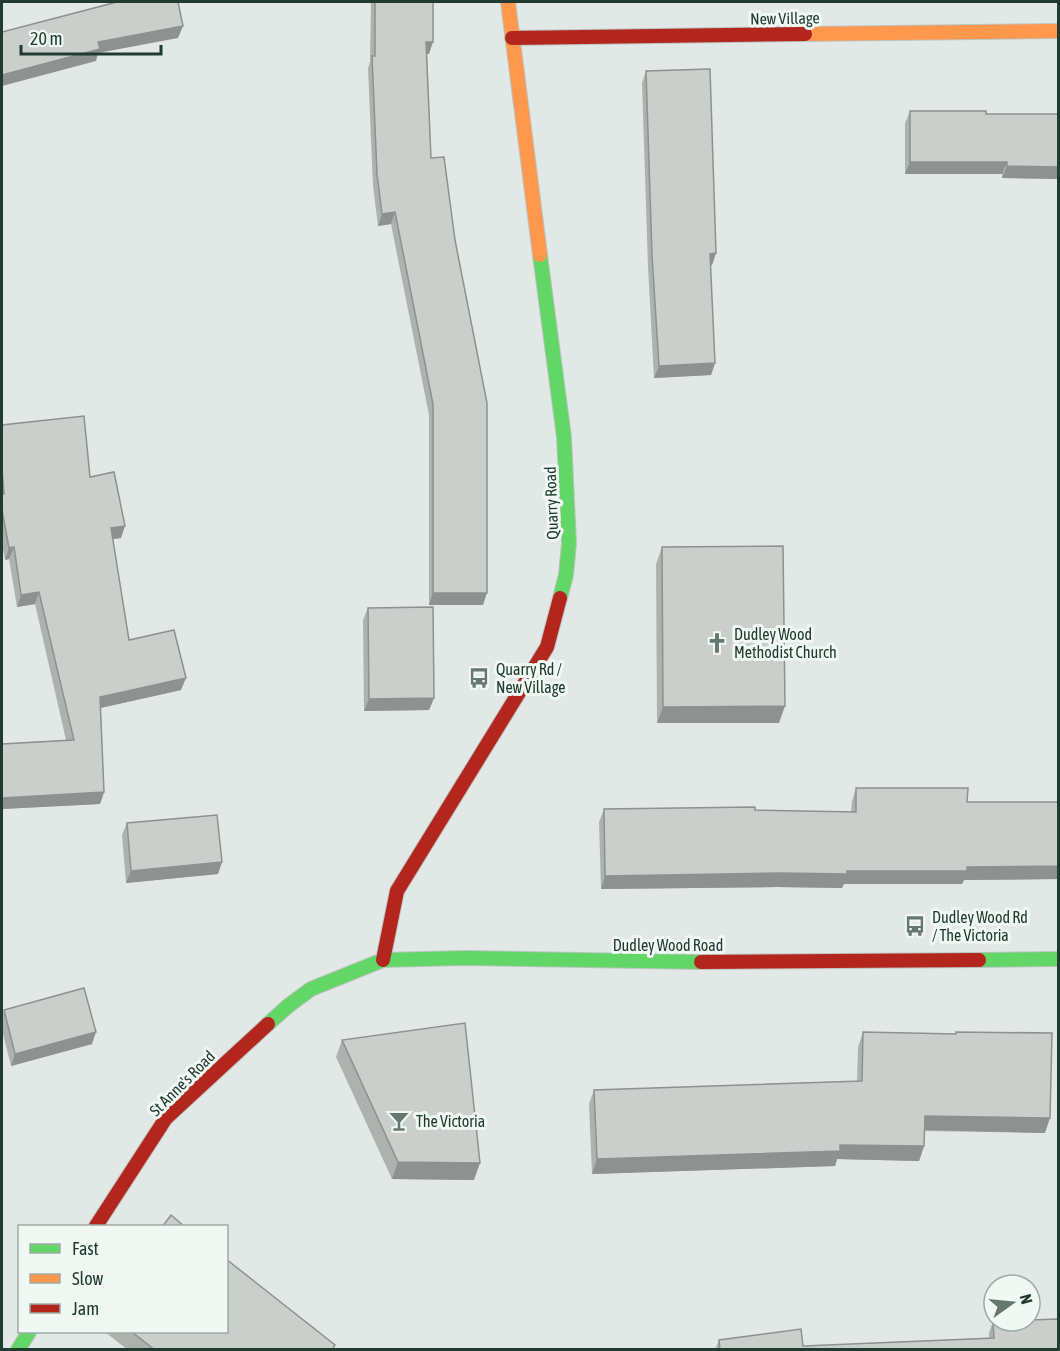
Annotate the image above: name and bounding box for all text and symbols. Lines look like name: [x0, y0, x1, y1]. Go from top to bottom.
street label: New Village: [750, 8, 820, 29]
scale bar: [21, 18, 160, 56]
text: 20 m: [30, 28, 62, 49]
street label: Quarry Road: [541, 466, 562, 540]
place label: Dudley Wood Methodist Church: [734, 625, 837, 661]
church icon: Dudley Wood Methodist Church: [705, 631, 729, 655]
place label: Quarry Rd / New Village: [496, 660, 566, 697]
bus stop icon: Quarry Rd / New Village: [467, 666, 491, 690]
place label: Dudley Wood Rd / The Victoria: [932, 908, 1028, 944]
bus stop icon: Dudley Wood Rd / The Victoria: [903, 914, 927, 938]
street label: Dudley Wood Road: [613, 936, 723, 955]
street label: St Anne's Road: [146, 1047, 218, 1119]
bar icon: The Victoria: [387, 1109, 411, 1133]
place label: The Victoria: [416, 1112, 485, 1130]
legend: [18, 1225, 228, 1333]
text: Fast: [72, 1238, 99, 1259]
text: Slow: [72, 1268, 103, 1289]
north arrow: [982, 1273, 1042, 1333]
text: N: [1017, 1292, 1036, 1306]
text: Jam: [72, 1298, 99, 1319]

